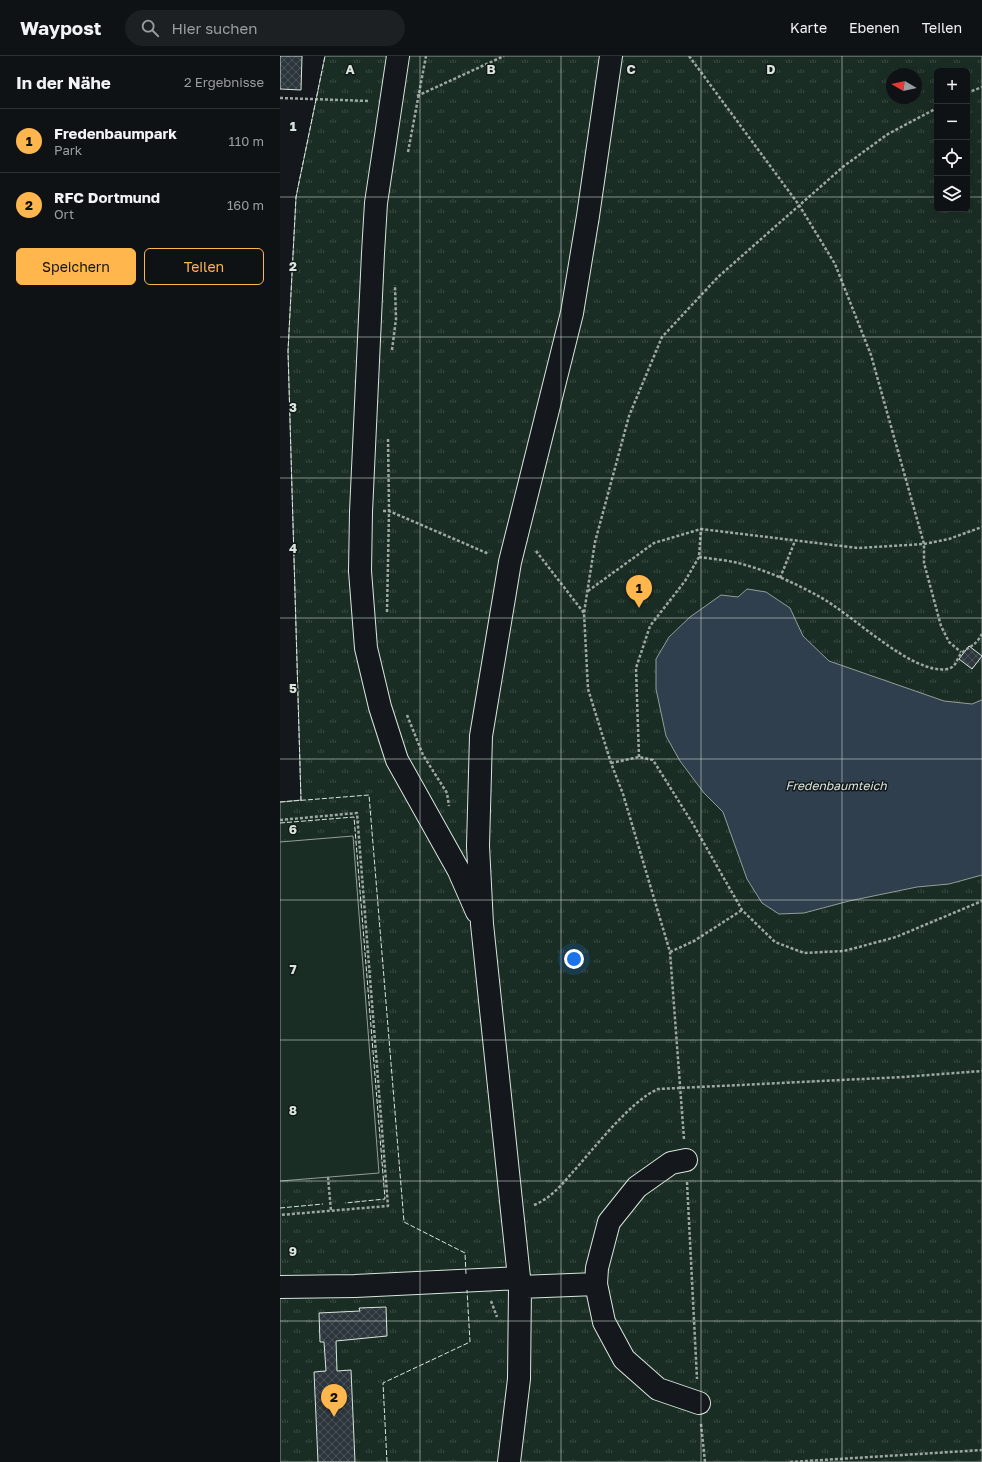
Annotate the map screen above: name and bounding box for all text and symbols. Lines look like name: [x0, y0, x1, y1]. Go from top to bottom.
search box: [125, 10, 405, 46]
text: Waypost: [20, 16, 101, 39]
icon: search: [139, 17, 161, 39]
text: Hier suchen: [171, 19, 257, 37]
text: Karte: [790, 19, 827, 36]
text: Ebenen: [849, 19, 900, 36]
text: Teilen: [922, 19, 962, 36]
text: A: [345, 61, 355, 77]
text: B: [486, 61, 496, 77]
text: C: [626, 61, 636, 77]
text: D: [766, 61, 776, 77]
north arrow: [886, 68, 922, 104]
map controls: [934, 68, 970, 212]
button: +: [934, 68, 970, 104]
text: In der Nähe: [16, 72, 111, 93]
text: 2 Ergebnisse: [184, 74, 264, 90]
button: −: [934, 104, 970, 140]
text: 1: [290, 118, 297, 134]
text: Fredenbaumpark: [54, 124, 177, 142]
text: 1: [26, 133, 32, 149]
text: 110 m: [229, 133, 264, 149]
button: locate: [934, 140, 970, 176]
text: Park: [54, 142, 82, 158]
button: layers: [934, 176, 970, 212]
text: RFC Dortmund: [54, 188, 160, 206]
text: 2: [25, 197, 33, 213]
text: 160 m: [227, 197, 264, 213]
text: Ort: [54, 206, 74, 222]
button: Speichern: [16, 248, 136, 285]
button: Teilen: [144, 248, 264, 285]
text: 2: [289, 258, 297, 274]
text: 3: [289, 399, 297, 415]
text: 4: [289, 540, 297, 556]
pin: 1: [626, 575, 652, 608]
text: 5: [289, 680, 297, 696]
water label: Fredenbaumteich: [785, 778, 887, 793]
text: 6: [289, 821, 297, 837]
your location: [564, 949, 584, 969]
text: 7: [289, 961, 297, 977]
text: 8: [289, 1102, 297, 1118]
text: 9: [289, 1243, 297, 1259]
pin: 2: [321, 1384, 347, 1417]

